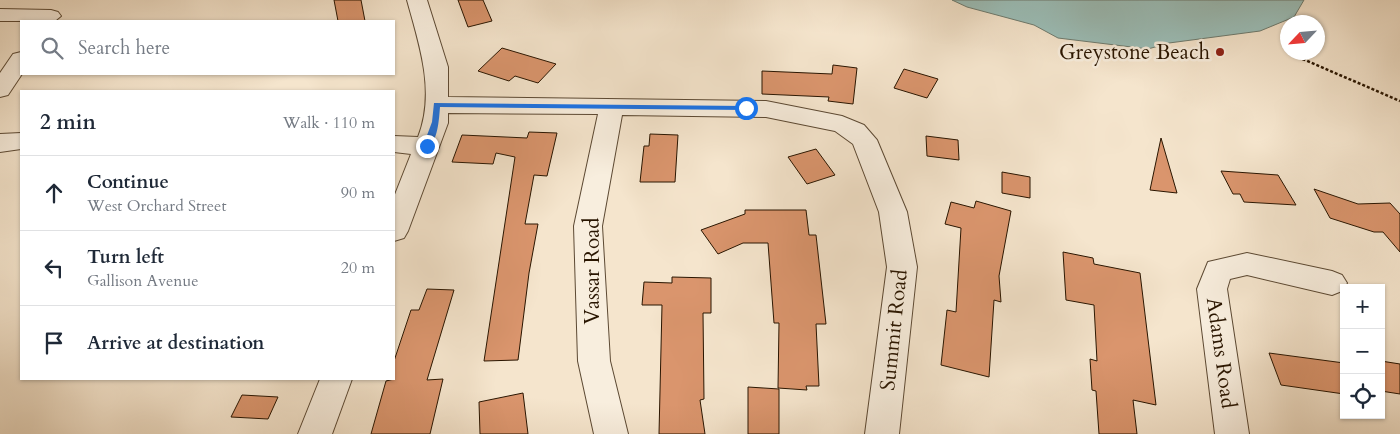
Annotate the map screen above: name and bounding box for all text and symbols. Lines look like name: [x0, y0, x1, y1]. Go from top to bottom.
north arrow: [1280, 15, 1325, 60]
search box: [20, 20, 395, 75]
icon: search: [38, 34, 66, 62]
text: Search here: [78, 35, 170, 61]
place label: Greystone Beach: [1059, 38, 1210, 67]
marker: Greystone Beach: [1214, 46, 1226, 58]
route start: [735, 97, 758, 120]
text: 2 min: [40, 108, 96, 137]
text: Walk · 110 m: [283, 112, 375, 134]
route end: [416, 135, 439, 158]
text: Continue: [87, 169, 169, 195]
icon: ahead: [40, 179, 68, 207]
text: 90 m: [341, 182, 375, 204]
text: West Orchard Street: [87, 195, 226, 217]
street label: Vassar Road: [578, 217, 607, 325]
text: Turn left: [87, 244, 164, 270]
icon: left: [40, 254, 68, 282]
text: 20 m: [341, 257, 375, 279]
street label: Summit Road: [873, 268, 915, 392]
text: Gallison Avenue: [87, 270, 199, 292]
map controls: [1340, 284, 1385, 419]
button: +: [1340, 284, 1385, 329]
street label: Adams Road: [1199, 296, 1243, 410]
icon: arrive: [40, 329, 68, 357]
button: −: [1340, 329, 1385, 374]
text: Arrive at destination: [87, 330, 264, 356]
button: locate: [1340, 374, 1385, 419]

